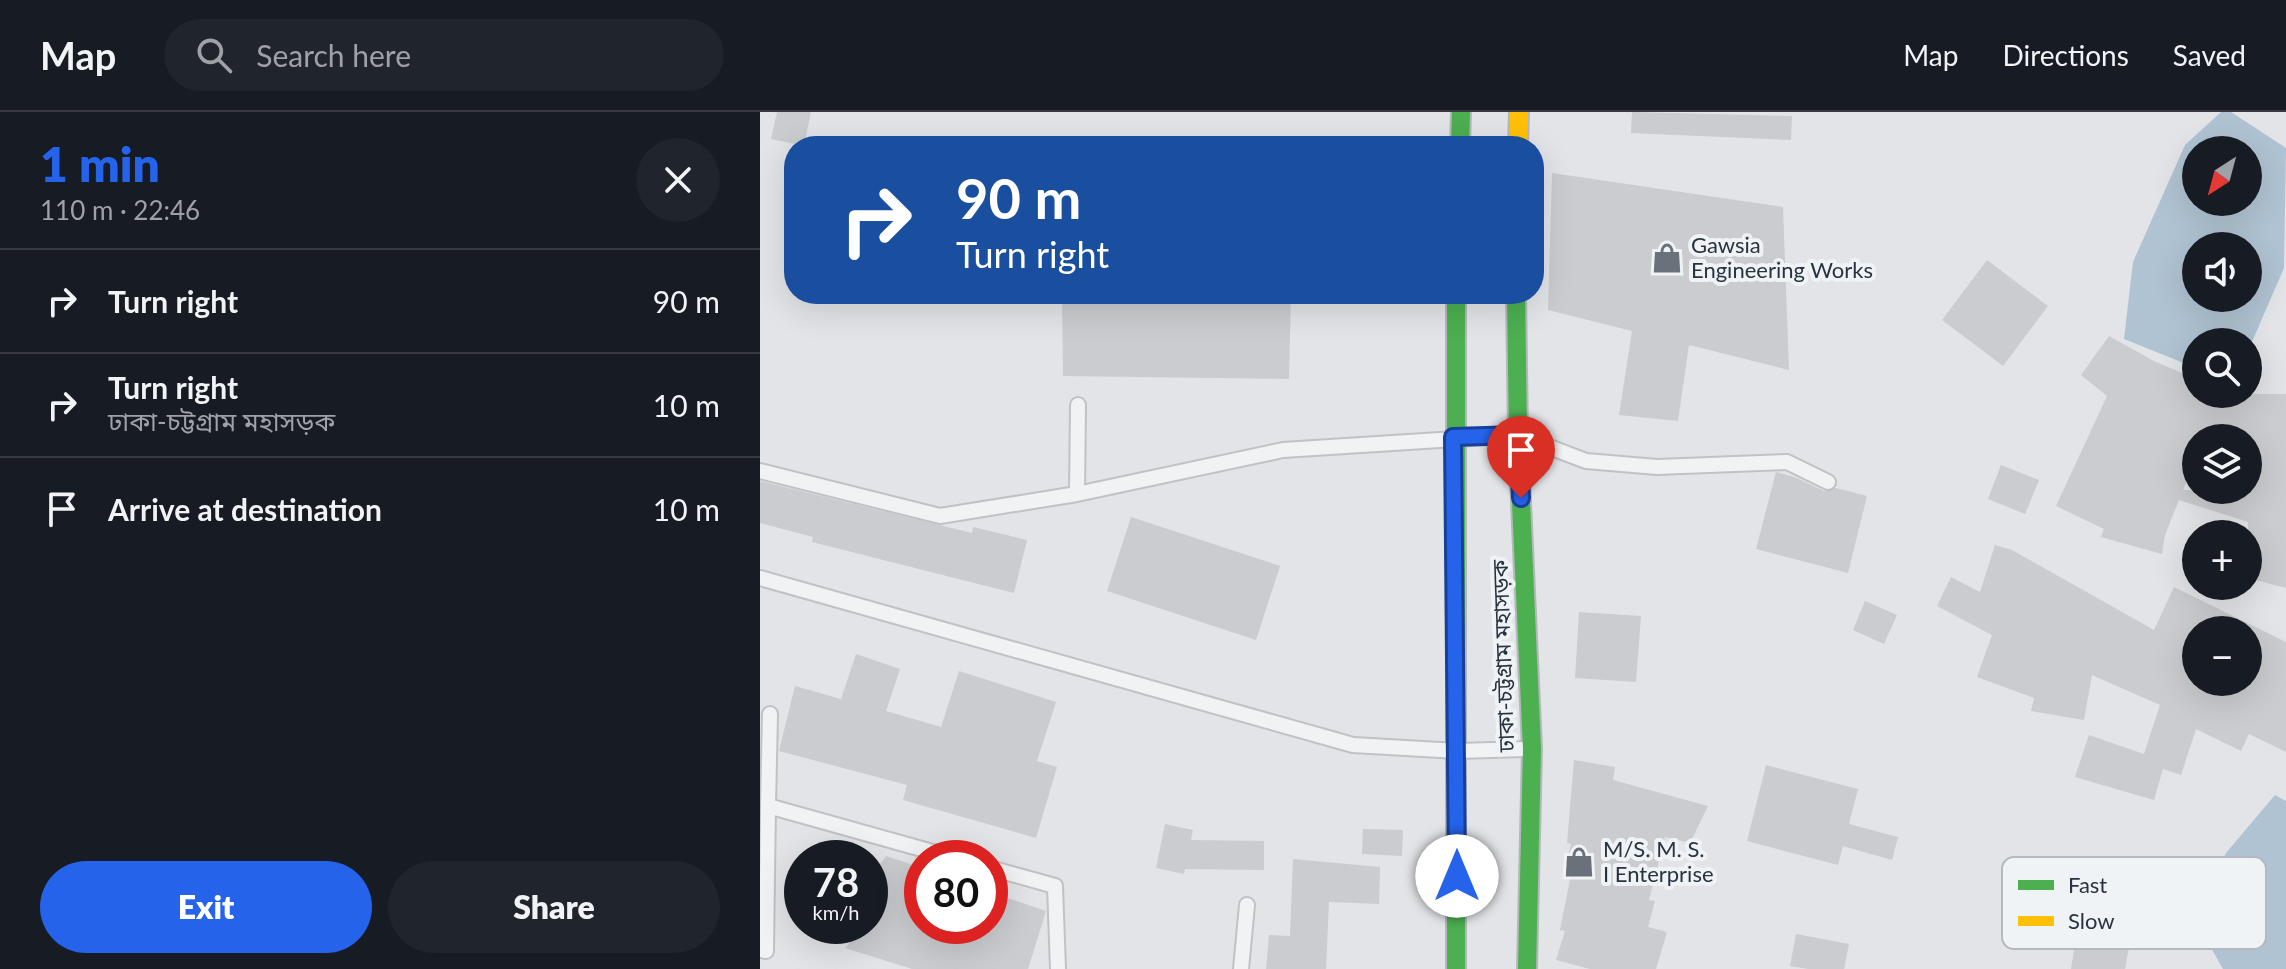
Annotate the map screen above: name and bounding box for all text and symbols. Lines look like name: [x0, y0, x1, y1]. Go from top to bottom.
search box: [164, 19, 724, 91]
text: Map: [40, 32, 116, 78]
icon: search: [192, 33, 236, 77]
text: Search here: [256, 37, 411, 73]
text: Map: [1903, 38, 1958, 72]
text: Directions: [2002, 38, 2129, 72]
text: Saved: [2173, 38, 2246, 72]
text: 1 min: [40, 135, 160, 192]
north arrow: [2182, 136, 2262, 216]
map controls: [2182, 136, 2262, 696]
button: close: [636, 138, 720, 222]
text: 90 m: [956, 164, 1081, 231]
icon: right: [824, 168, 928, 272]
text: 110 m · 22:46: [40, 194, 200, 226]
place label: Gawsia Engineering Works: [1691, 231, 1873, 283]
text: Turn right: [956, 232, 1109, 276]
button: sound: [2182, 232, 2262, 312]
shop icon: Gawsia Engineering Works: [1650, 241, 1684, 275]
icon: right: [40, 279, 84, 323]
text: Turn right: [108, 283, 238, 319]
text: 90 m: [653, 283, 720, 319]
button: search: [2182, 328, 2262, 408]
text: Turn right: [108, 369, 238, 405]
icon: right: [40, 383, 84, 427]
text: 10 m: [653, 387, 720, 423]
text: ঢাকা-চট্টগ্রাম মহাসড়ক: [108, 405, 335, 437]
pin: [1487, 416, 1555, 498]
button: layers: [2182, 424, 2262, 504]
icon: arrive: [1499, 428, 1543, 472]
icon: arrive: [40, 487, 84, 531]
text: Arrive at destination: [108, 491, 382, 527]
text: 10 m: [653, 491, 720, 527]
button: +: [2182, 520, 2262, 600]
street label: ঢাকা-চট্টগ্রাম মহাসড়ক: [1486, 559, 1519, 754]
button: −: [2182, 616, 2262, 696]
position arrow: [1415, 834, 1499, 918]
place label: M/S. M. S. I Enterprise: [1603, 835, 1714, 887]
speed limit sign: 80: [904, 840, 1008, 944]
shop icon: M/S. M. S. I Enterprise: [1562, 845, 1596, 879]
legend: [2002, 857, 2266, 949]
text: 78: [813, 858, 859, 906]
button: Exit: [40, 861, 372, 953]
button: Share: [388, 861, 720, 953]
text: Fast: [2068, 871, 2107, 898]
text: km/h: [813, 900, 859, 924]
text: Slow: [2068, 907, 2115, 934]

